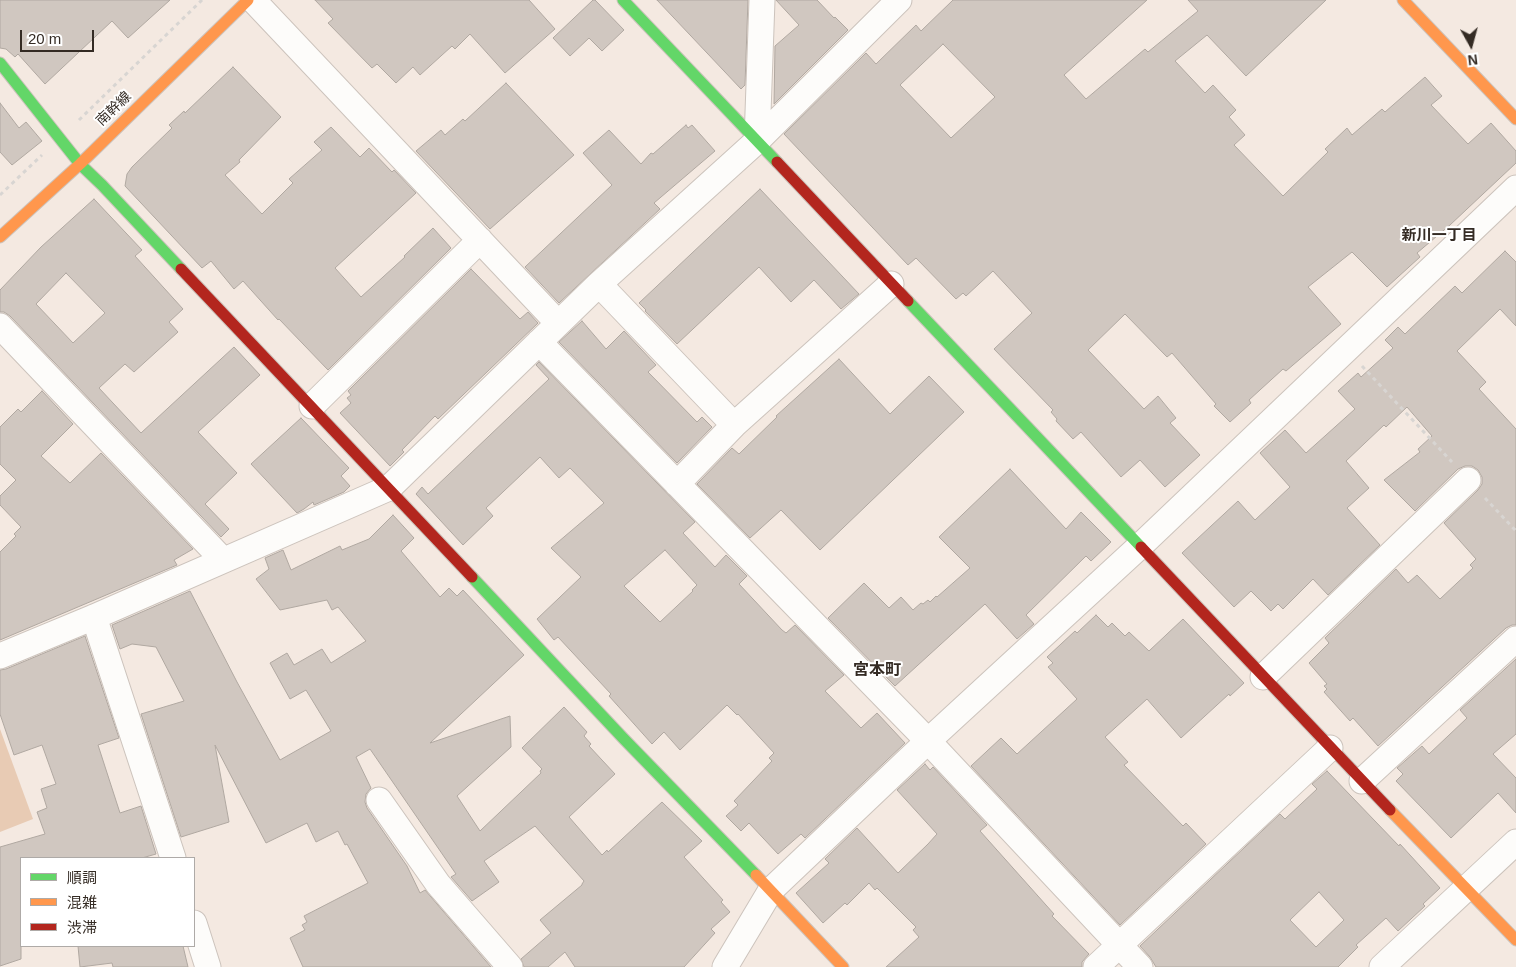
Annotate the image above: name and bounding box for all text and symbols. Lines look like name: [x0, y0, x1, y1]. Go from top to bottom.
scale bar: [22, 20, 96, 52]
north arrow: [1446, 20, 1496, 70]
text: 20 m: [28, 30, 61, 47]
text: N: [1467, 51, 1479, 68]
street label: 南幹線: [93, 88, 135, 130]
district label: 新川一丁目: [1402, 227, 1476, 245]
district label: 宮本町: [853, 661, 901, 681]
legend: [20, 857, 195, 947]
text: 順調: [67, 869, 97, 886]
text: 混雑: [67, 894, 97, 911]
text: 渋滞: [67, 919, 97, 936]

